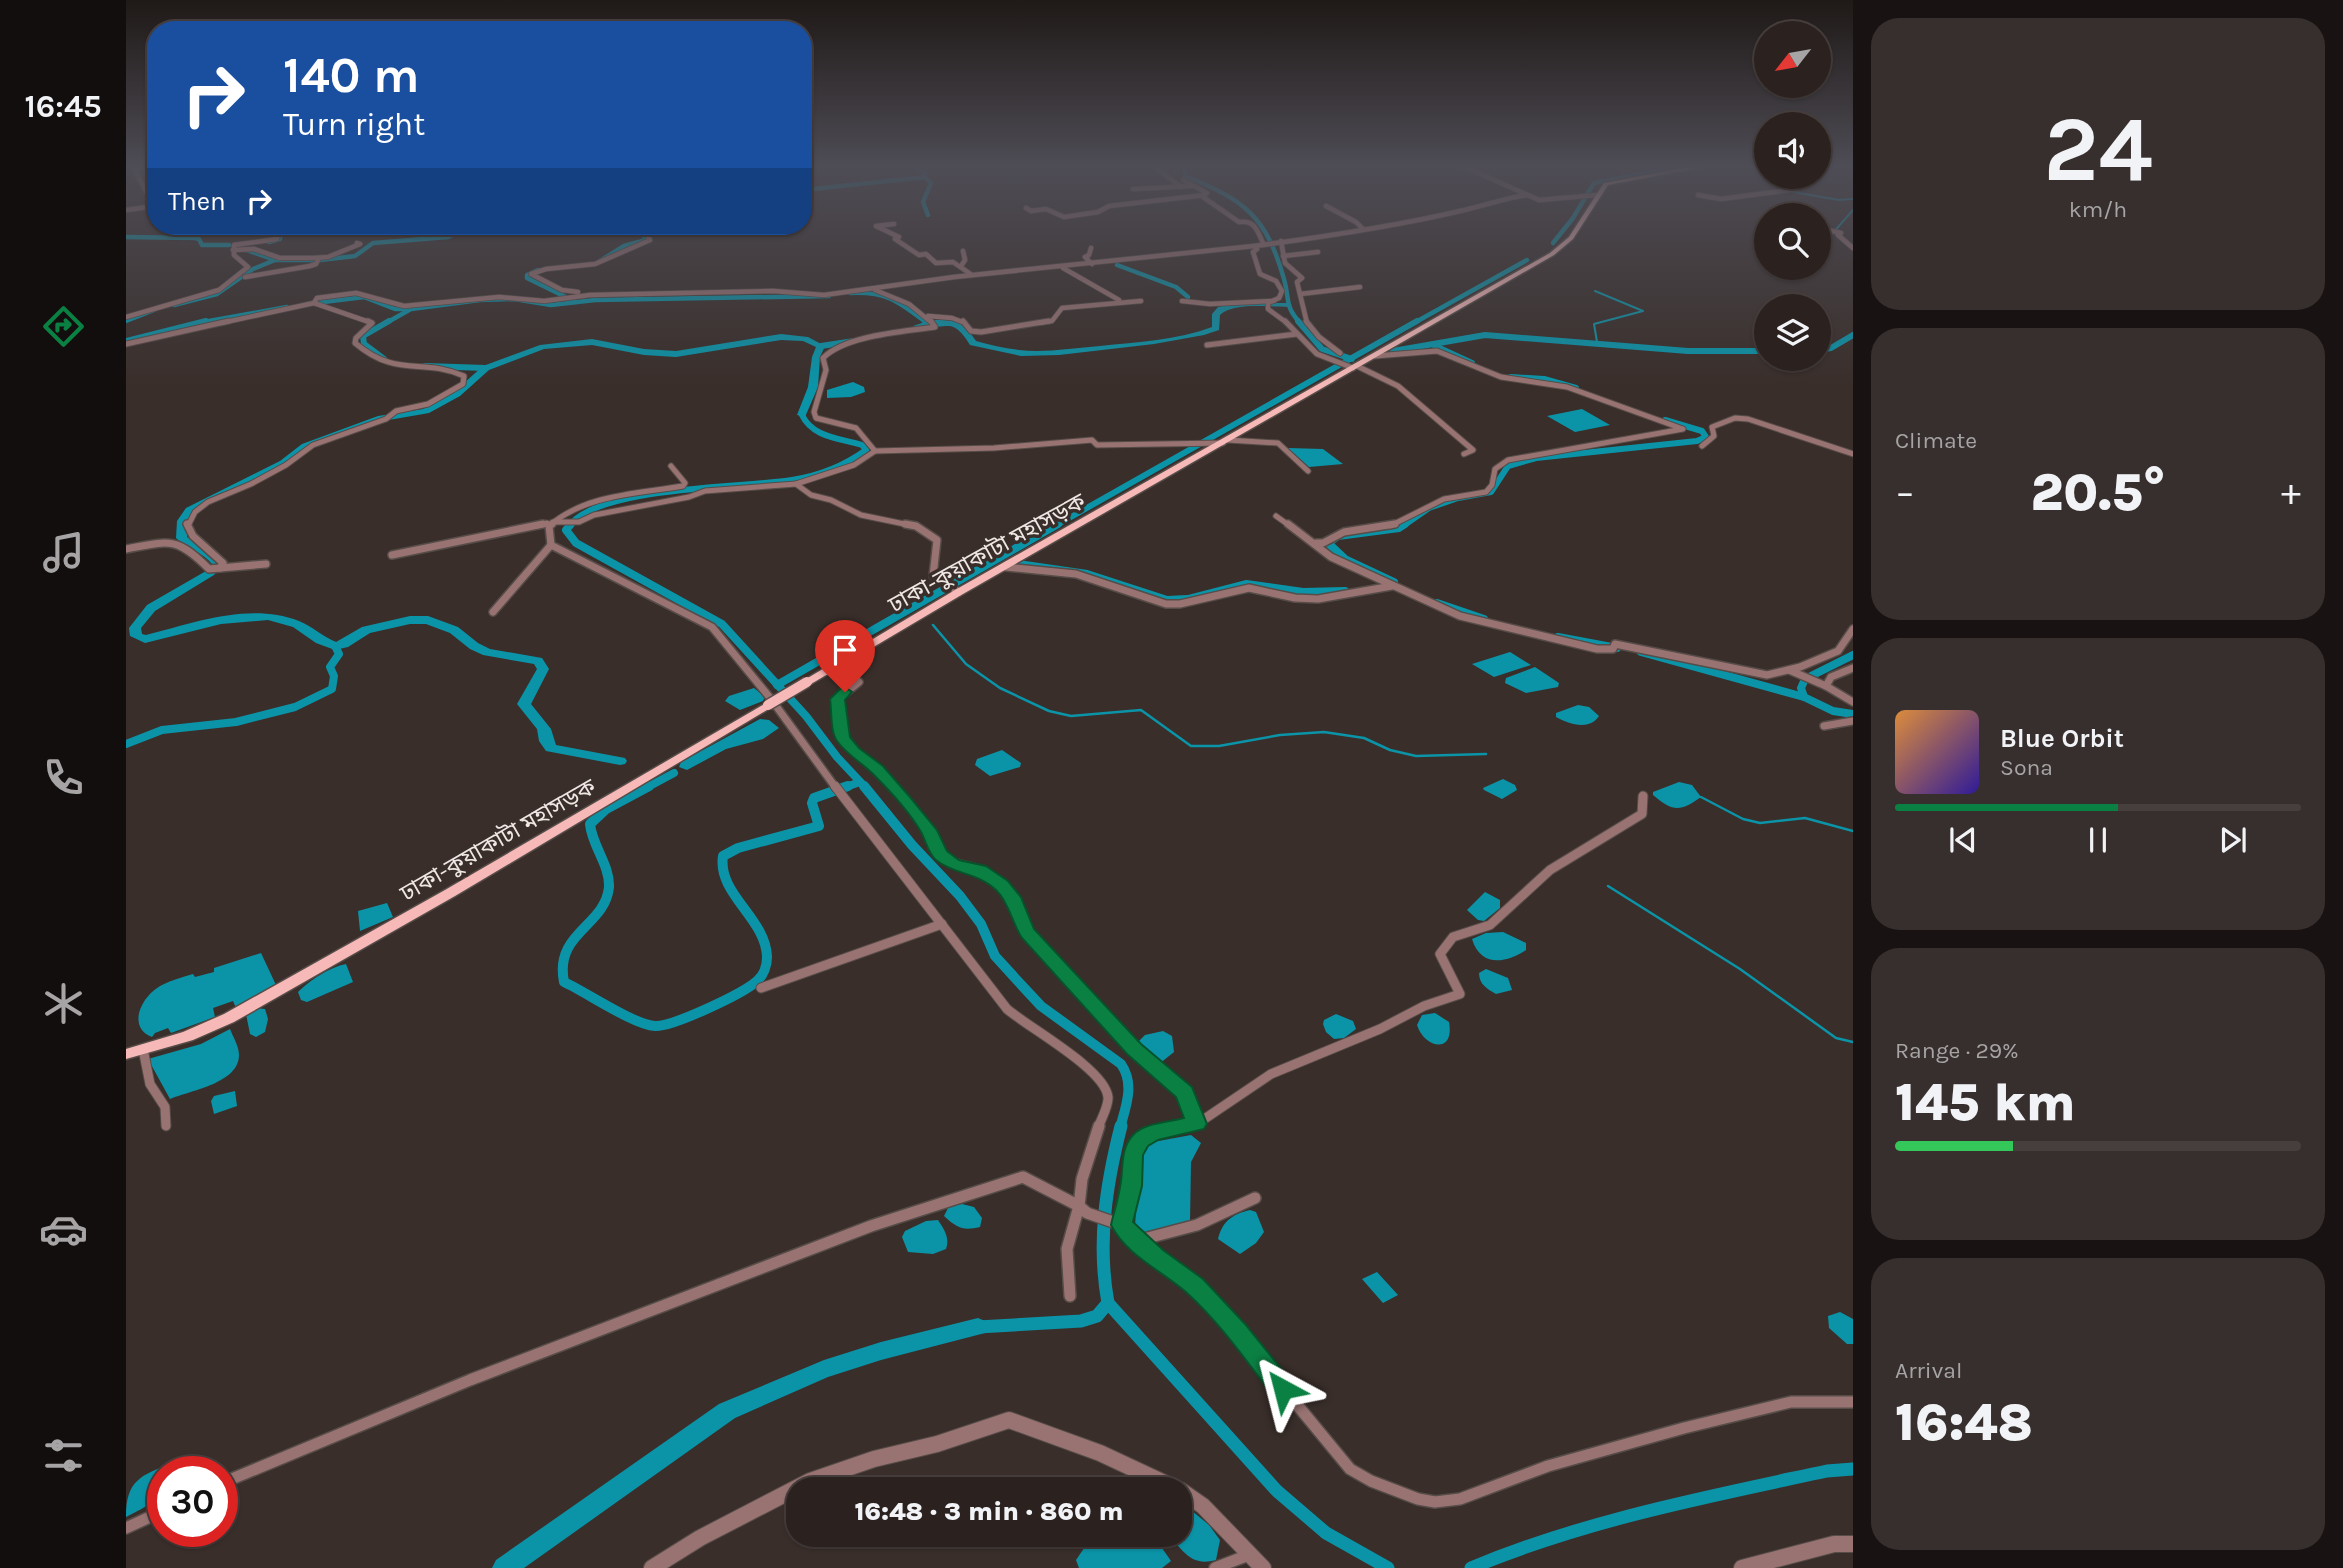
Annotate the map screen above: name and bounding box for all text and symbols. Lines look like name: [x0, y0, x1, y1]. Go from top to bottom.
north arrow: [1754, 21, 1830, 98]
map controls: [1754, 21, 1831, 371]
text: 140 m: [283, 47, 420, 104]
icon: right: [168, 49, 259, 140]
text: 16:45: [24, 88, 102, 125]
text: 24: [2043, 97, 2153, 203]
text: Turn right: [283, 106, 425, 143]
button: sound: [1754, 112, 1831, 189]
icon: right: [240, 182, 278, 220]
text: Then: [168, 186, 226, 217]
text: km/h: [2069, 196, 2127, 223]
button: search: [1754, 203, 1831, 280]
button: layers: [1754, 294, 1831, 371]
icon: directions: [39, 302, 88, 351]
text: Climate: [1895, 427, 1977, 454]
text: 20.5°: [2030, 462, 2166, 523]
text: −: [1895, 470, 1915, 515]
text: +: [2281, 470, 2301, 515]
street label: ঢাকা-কুয়াকাটা মহাসড়ক: [883, 487, 1091, 619]
icon: music: [39, 528, 88, 577]
pin: [815, 620, 875, 692]
icon: arrive: [826, 631, 864, 669]
text: Blue Orbit: [2000, 723, 2124, 754]
icon: phone: [39, 753, 88, 802]
text: Sona: [2000, 754, 2053, 781]
street label: ঢাকা-কুয়াকাটা মহাসড়ক: [395, 773, 601, 907]
icon: previous: [1944, 821, 1982, 859]
icon: pause: [2079, 821, 2117, 859]
icon: next: [2214, 821, 2252, 859]
icon: climate: [39, 979, 88, 1028]
text: Range · 29%: [1895, 1037, 2019, 1064]
text: 145 km: [1895, 1072, 2076, 1133]
icon: car: [39, 1205, 88, 1254]
position arrow: [1246, 1352, 1320, 1426]
text: Arrival: [1895, 1357, 1962, 1384]
text: 16:48: [1895, 1392, 2033, 1453]
icon: filters: [39, 1431, 88, 1480]
speed limit sign: 30: [147, 1456, 238, 1547]
text: 16:48 · 3 min · 860 m: [854, 1496, 1124, 1527]

